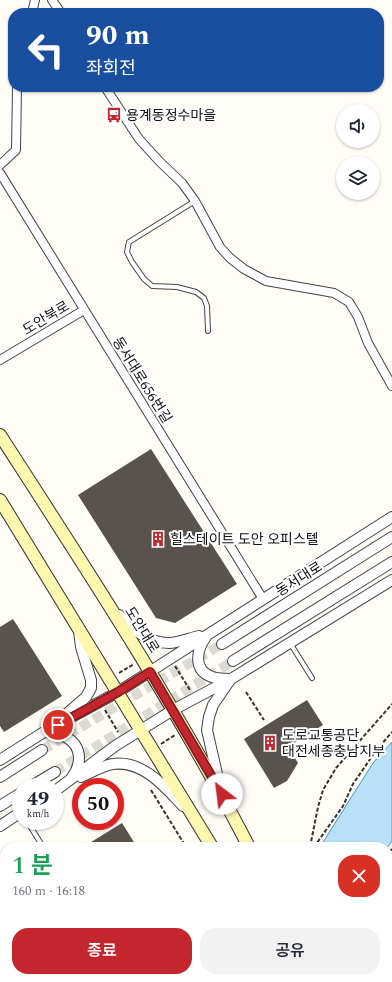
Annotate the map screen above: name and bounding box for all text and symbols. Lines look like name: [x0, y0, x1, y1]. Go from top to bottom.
text: 90 m: [86, 14, 150, 57]
icon: left: [20, 24, 72, 76]
text: 좌회전: [86, 55, 136, 82]
map controls: [336, 104, 380, 200]
button: sound: [336, 104, 380, 148]
place label: 용계동정수마을: [126, 105, 216, 126]
bus stop icon: 용계동정수마을: [105, 106, 123, 124]
button: layers: [336, 156, 380, 200]
street label: 도안북로: [19, 296, 74, 340]
street label: 동서대로656번길: [107, 333, 177, 427]
place label: 힐스테이트 도안 오피스텔: [170, 529, 319, 550]
building icon: 힐스테이트 도안 오피스텔: [149, 530, 167, 548]
street label: 동서대로: [272, 556, 327, 602]
street label: 도안대로: [119, 603, 165, 658]
pin: [41, 708, 75, 742]
icon: arrive: [47, 714, 69, 736]
place label: 도로교통공단 대전세종충남지부: [282, 725, 385, 762]
building icon: 도로교통공단 대전세종충남지부: [261, 734, 279, 752]
position arrow: [201, 773, 243, 815]
speed limit sign: 50: [72, 778, 124, 830]
text: 49: [27, 784, 49, 814]
text: km/h: [27, 806, 49, 822]
text: 1 분: [12, 848, 53, 884]
button: close: [338, 855, 380, 897]
text: 160 m · 16:18: [12, 881, 85, 901]
button: 종료: [12, 928, 192, 974]
button: 공유: [200, 928, 380, 974]

